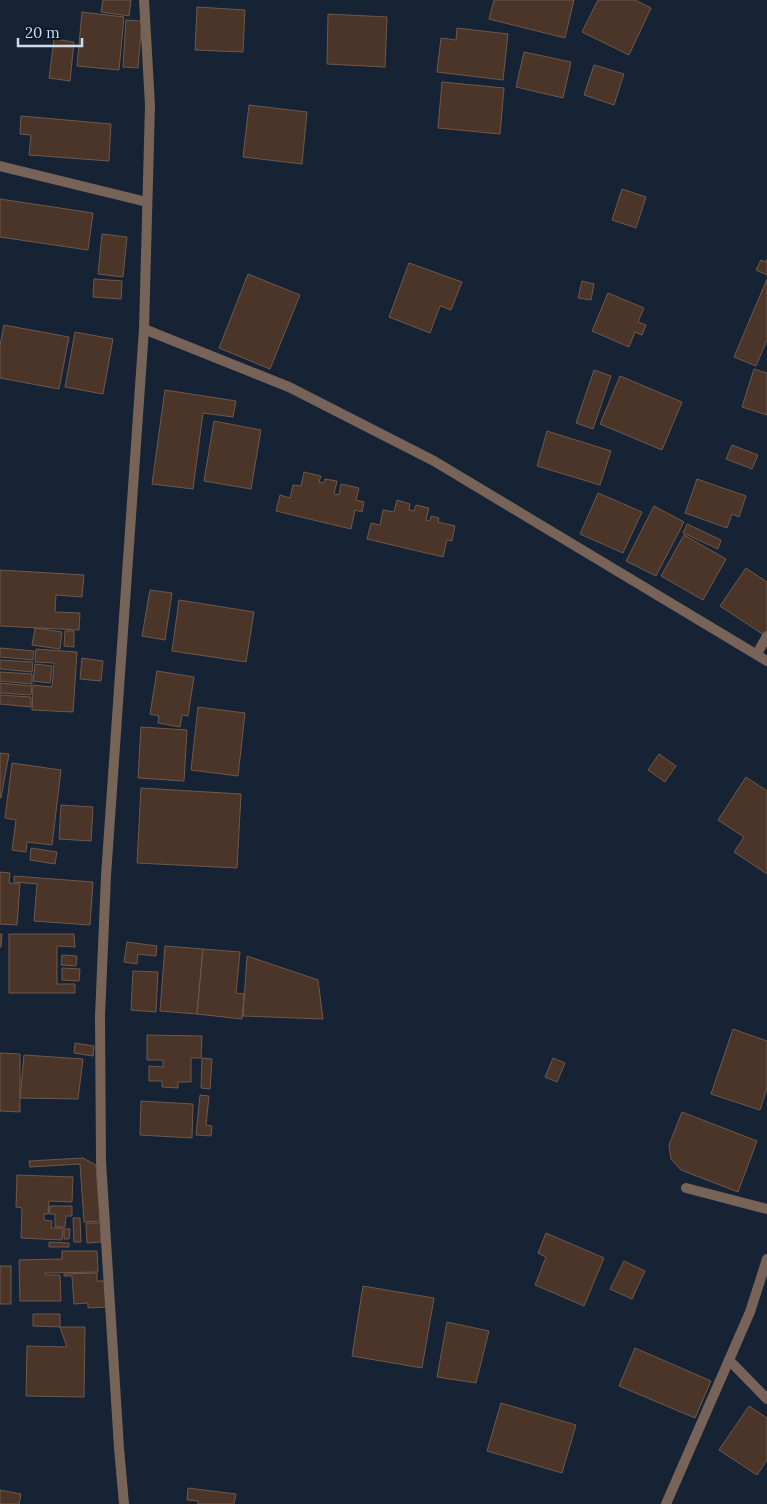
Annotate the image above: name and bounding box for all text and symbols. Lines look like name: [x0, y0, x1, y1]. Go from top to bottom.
scale bar: [18, 15, 81, 47]
text: 20 m: [25, 23, 60, 42]

